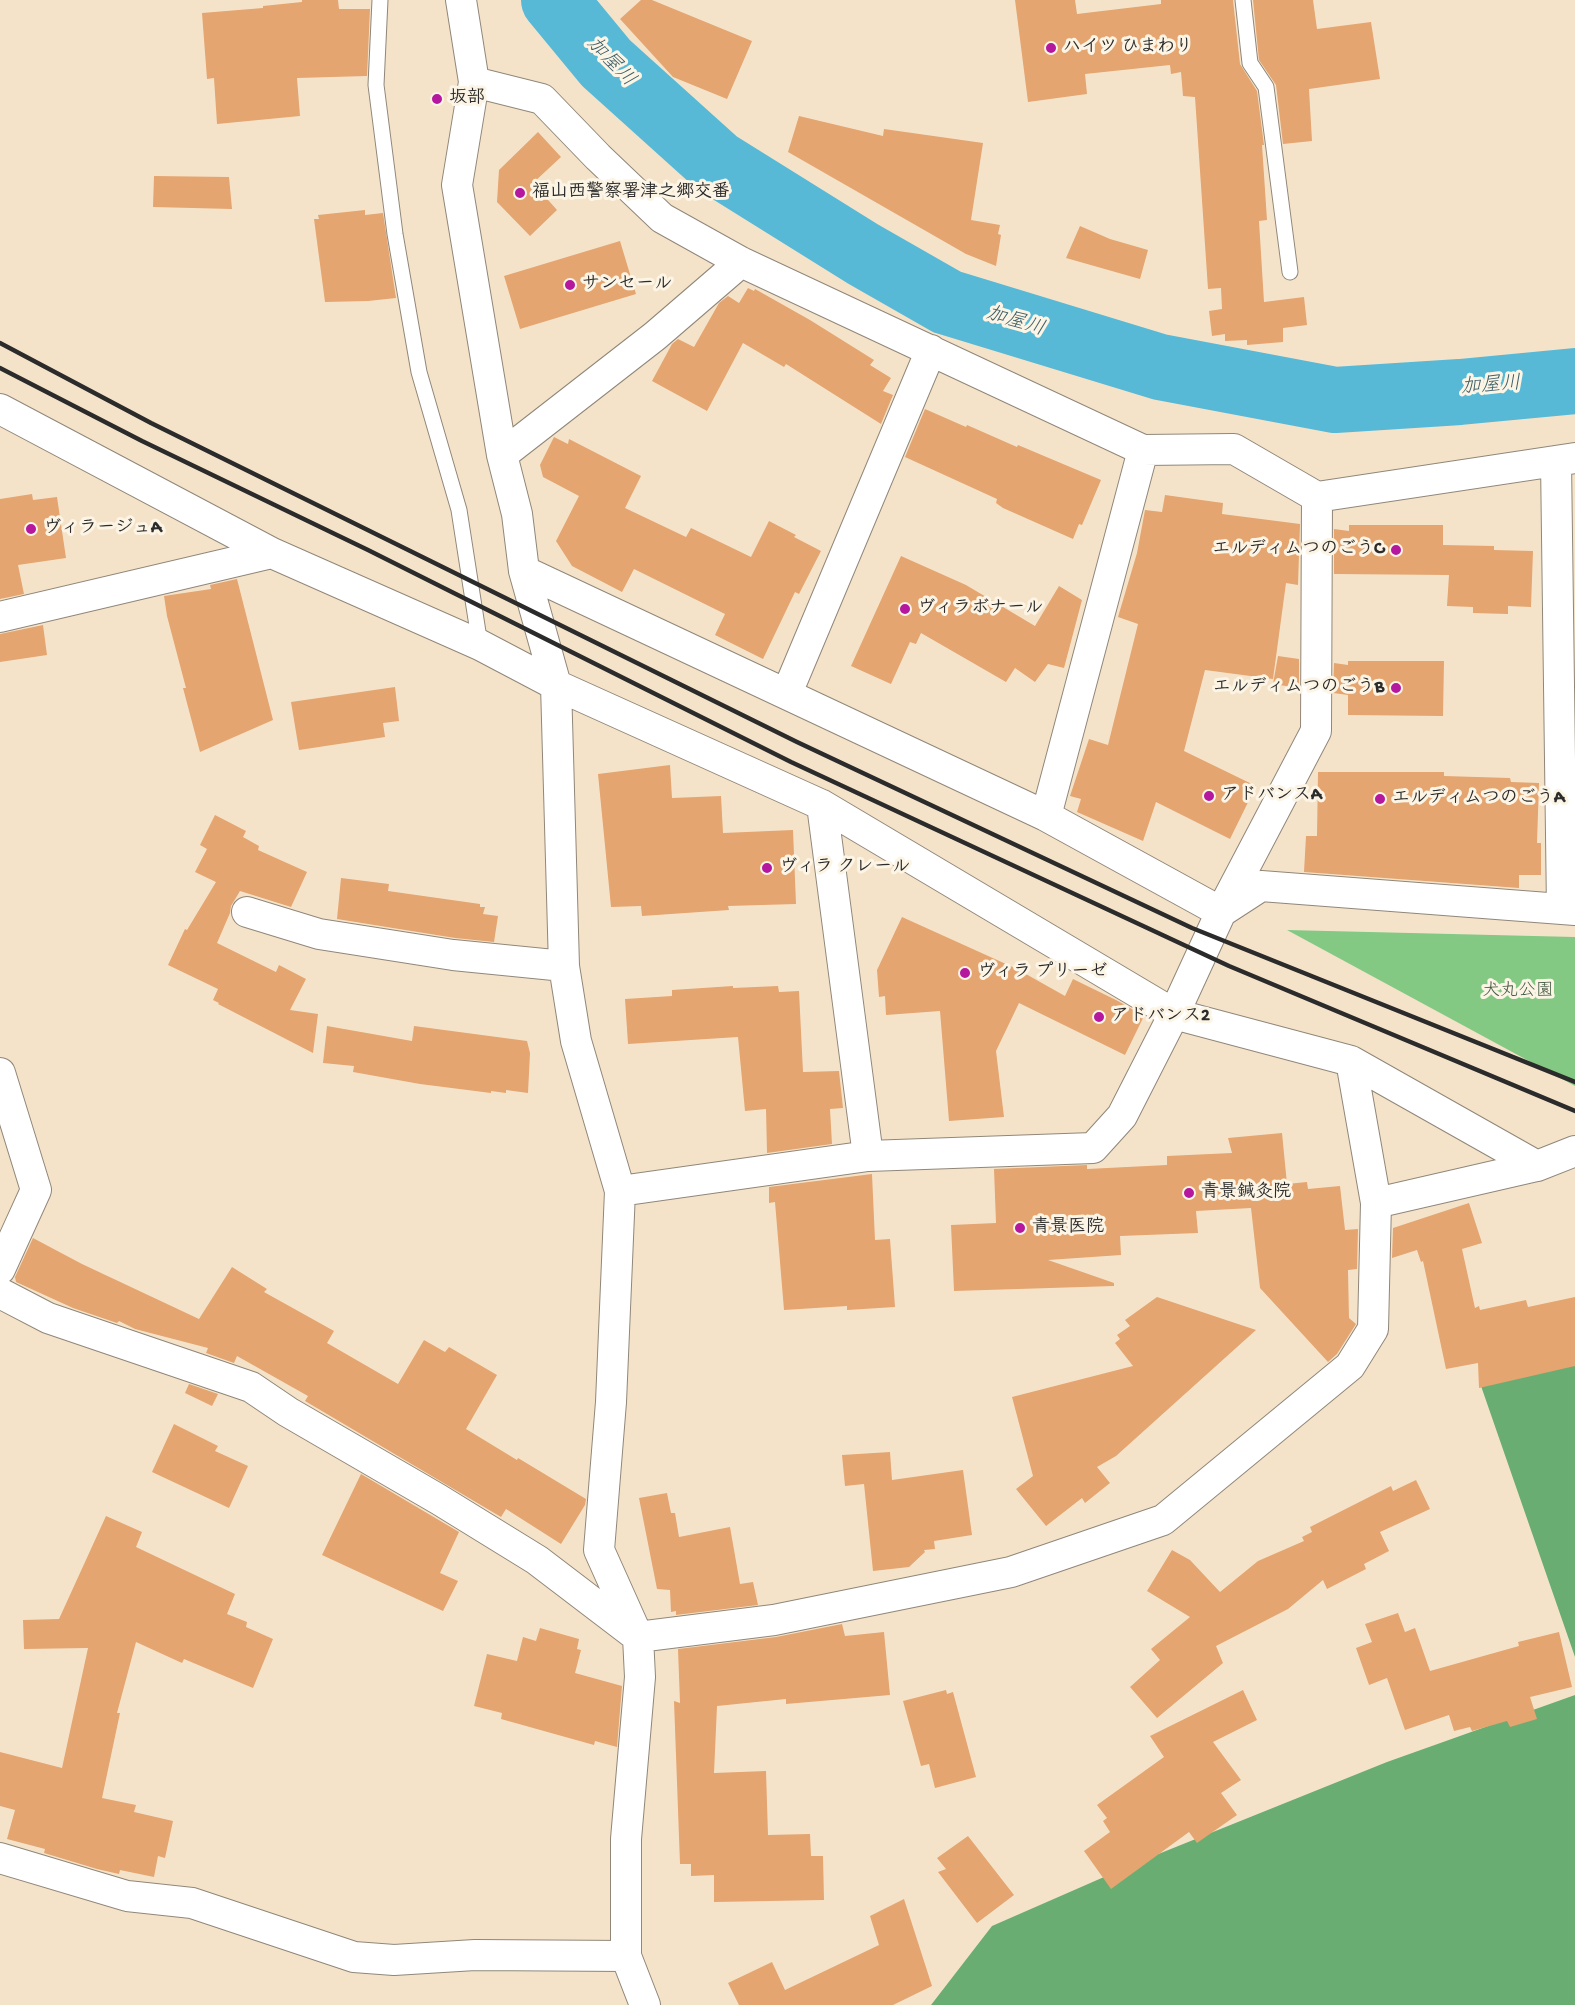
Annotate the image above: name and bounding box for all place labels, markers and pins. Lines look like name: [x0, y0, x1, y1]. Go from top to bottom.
place label: ハイツ ひまわり: [1063, 37, 1193, 59]
marker: ハイツ ひまわり: [1044, 41, 1058, 55]
place label: 坂部: [449, 88, 485, 110]
marker: 坂部: [430, 92, 444, 106]
place label: 福山西警察署津之郷交番: [532, 182, 730, 204]
marker: 福山西警察署津之郷交番: [513, 186, 527, 200]
place label: サンセール: [582, 274, 672, 296]
marker: サンセール: [563, 278, 577, 292]
place label: ヴィラージュA: [43, 518, 162, 540]
marker: ヴィラージュA: [24, 522, 38, 536]
place label: エルディムつのごうC: [1212, 539, 1384, 561]
marker: エルディムつのごうC: [1389, 543, 1403, 557]
place label: ヴィラボナール: [917, 598, 1043, 620]
marker: ヴィラボナール: [898, 602, 912, 616]
place label: エルディムつのごうB: [1213, 677, 1384, 699]
marker: エルディムつのごうB: [1389, 681, 1403, 695]
place label: アドバンスA: [1221, 785, 1322, 807]
place label: エルディムつのごうA: [1392, 788, 1565, 810]
marker: アドバンスA: [1202, 789, 1216, 803]
marker: エルディムつのごうA: [1373, 792, 1387, 806]
place label: ヴィラ クレール: [779, 857, 910, 879]
marker: ヴィラ クレール: [760, 861, 774, 875]
place label: ヴィラ プリーゼ: [977, 962, 1107, 984]
marker: ヴィラ プリーゼ: [958, 966, 972, 980]
place label: アドバンス2: [1111, 1006, 1210, 1028]
marker: アドバンス2: [1092, 1010, 1106, 1024]
place label: 青景鍼灸院: [1201, 1182, 1291, 1204]
marker: 青景鍼灸院: [1182, 1186, 1196, 1200]
place label: 青景医院: [1032, 1217, 1104, 1239]
marker: 青景医院: [1013, 1221, 1027, 1235]

